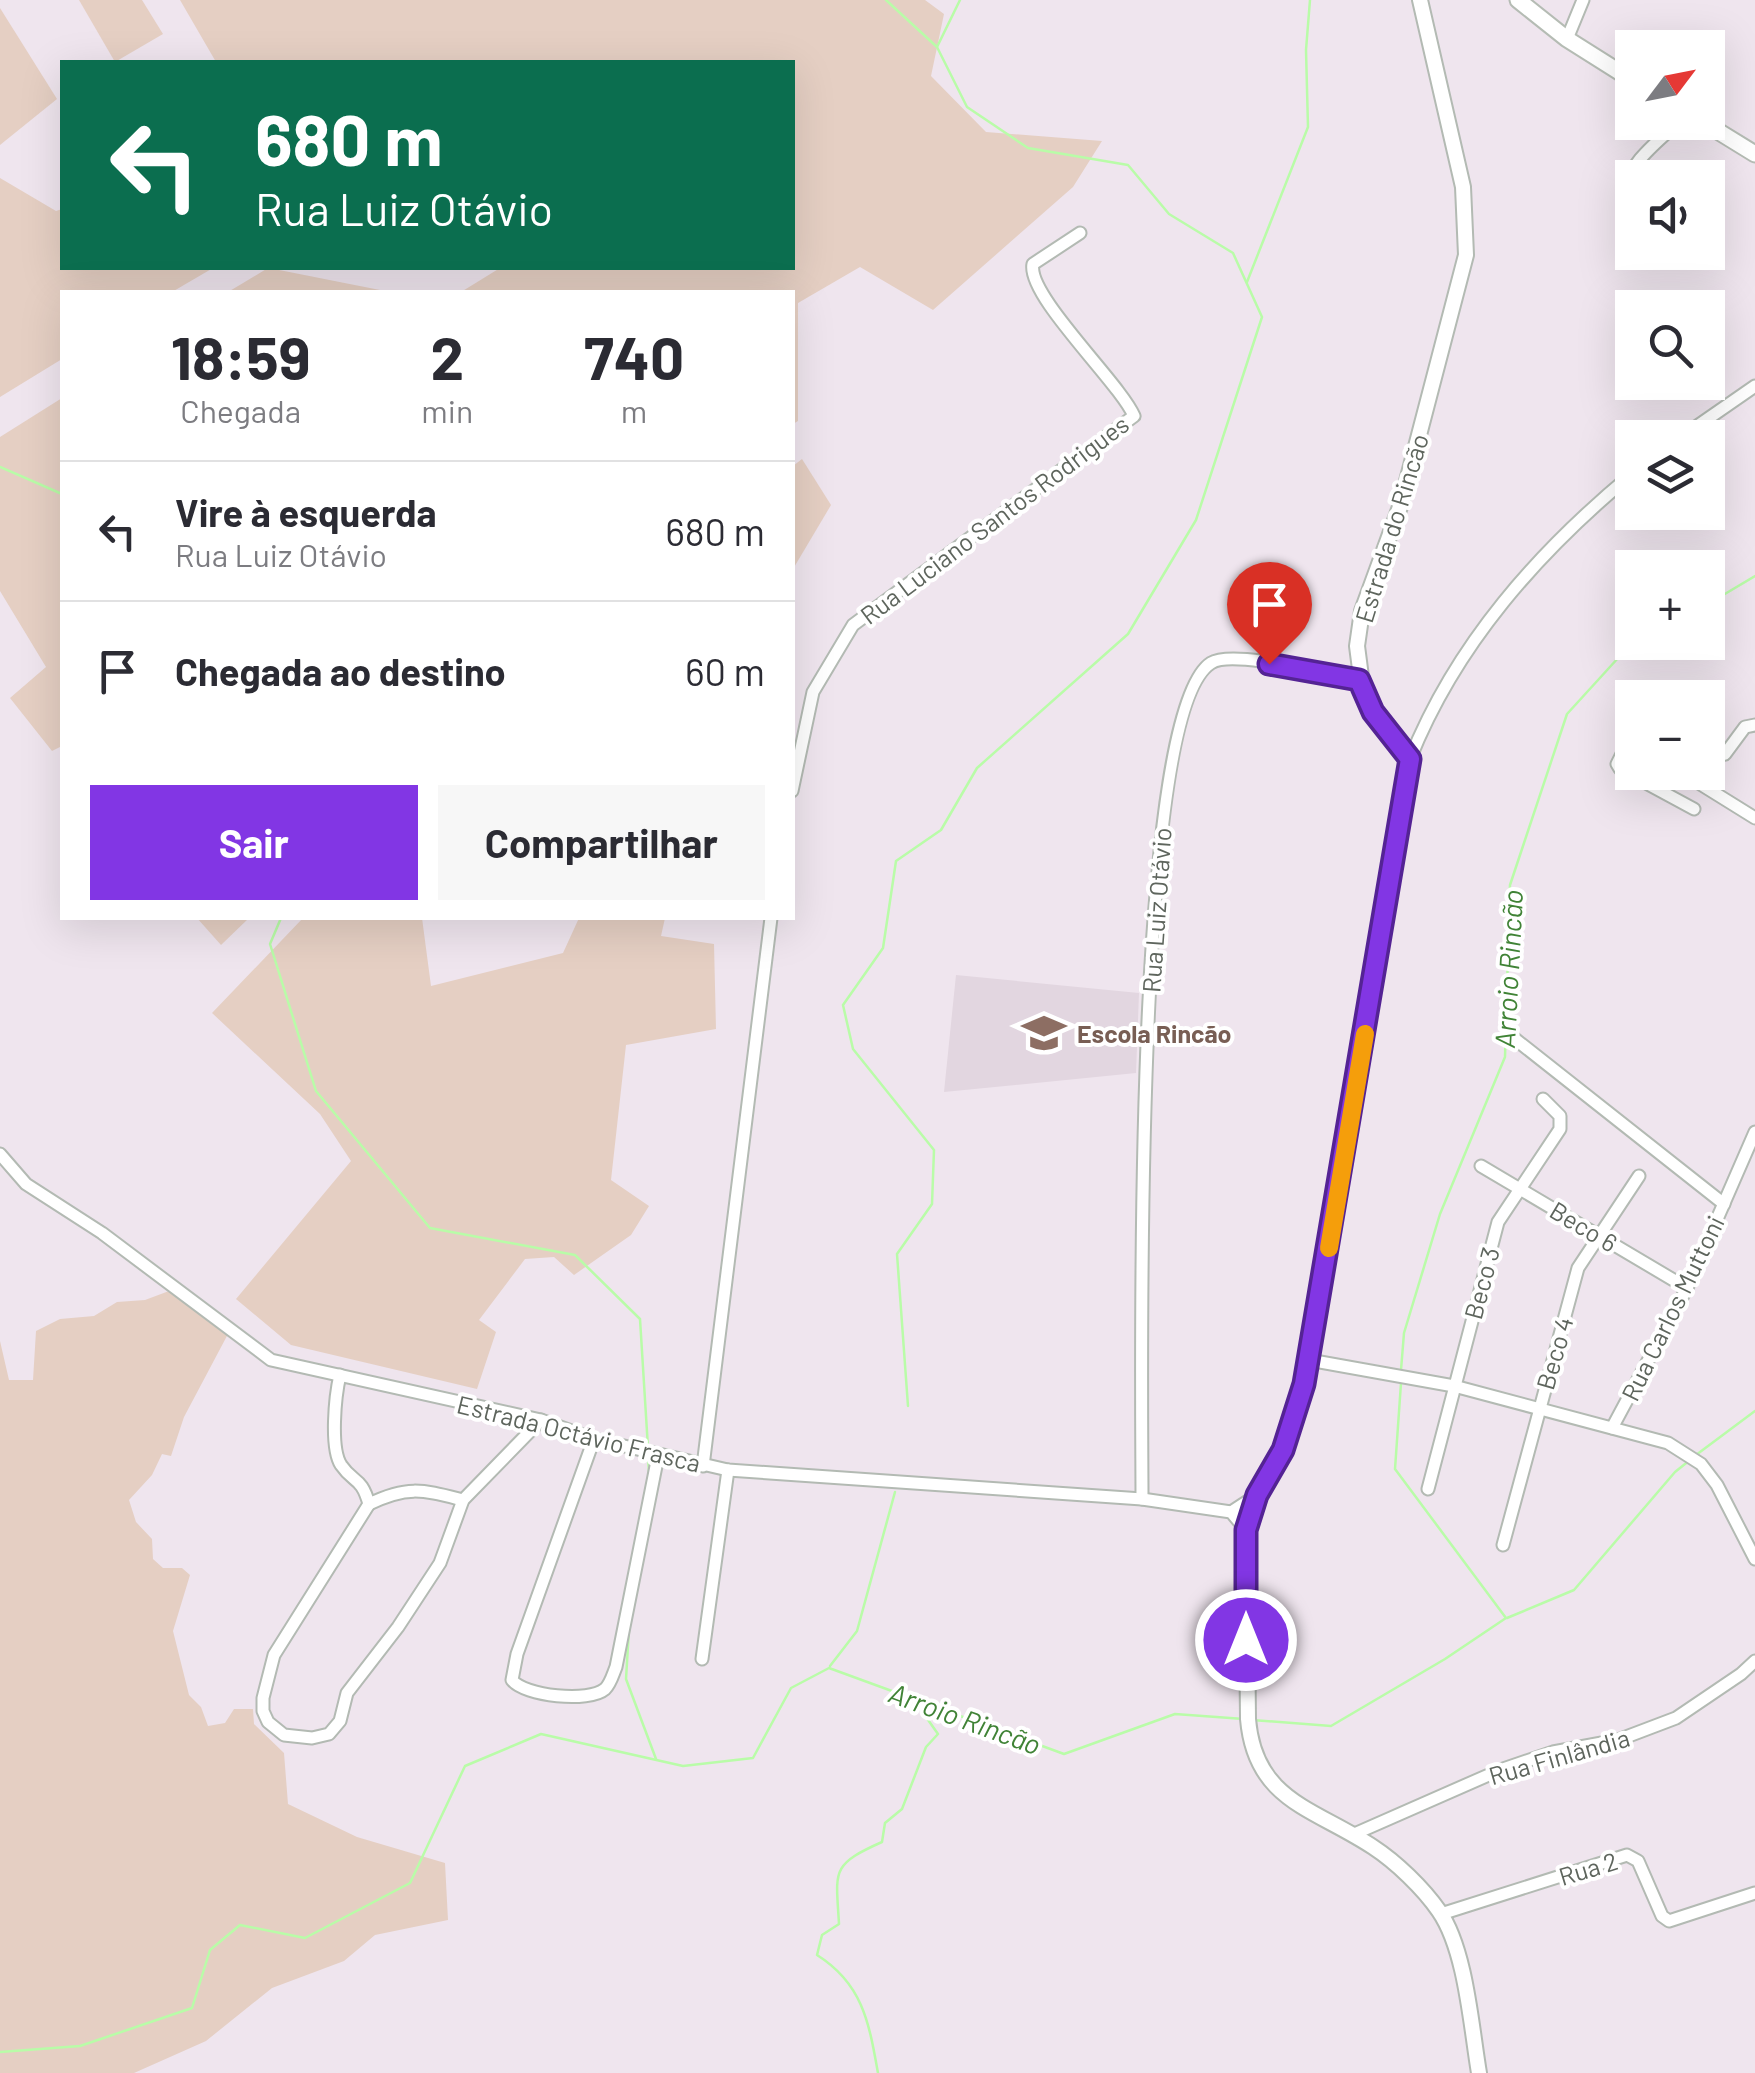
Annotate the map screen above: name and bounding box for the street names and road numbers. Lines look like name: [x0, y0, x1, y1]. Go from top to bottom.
street label: Rua Luciano Santos Rodrigues: [854, 408, 1134, 630]
street label: Estrada do Rincão: [1348, 430, 1434, 626]
street label: Rua Luiz Otávio: [1135, 826, 1177, 994]
street label: Beco 6: [1545, 1194, 1623, 1258]
street label: Rua Carlos Muttoni: [1614, 1210, 1730, 1406]
street label: Beco 3: [1457, 1244, 1505, 1322]
street label: Beco 4: [1529, 1313, 1579, 1393]
street label: Estrada Octávio Frasca: [454, 1388, 704, 1478]
street label: Rua Finlândia: [1485, 1722, 1633, 1790]
street label: Rua 2: [1555, 1845, 1621, 1891]

